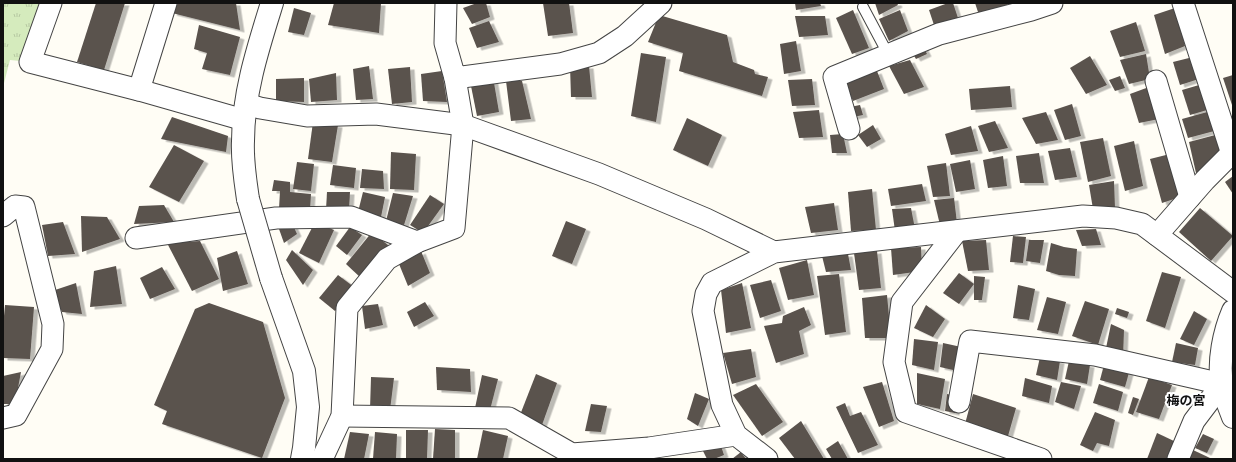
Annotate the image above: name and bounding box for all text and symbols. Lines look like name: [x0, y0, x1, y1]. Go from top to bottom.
district label: 梅の宮: [1166, 392, 1206, 409]

